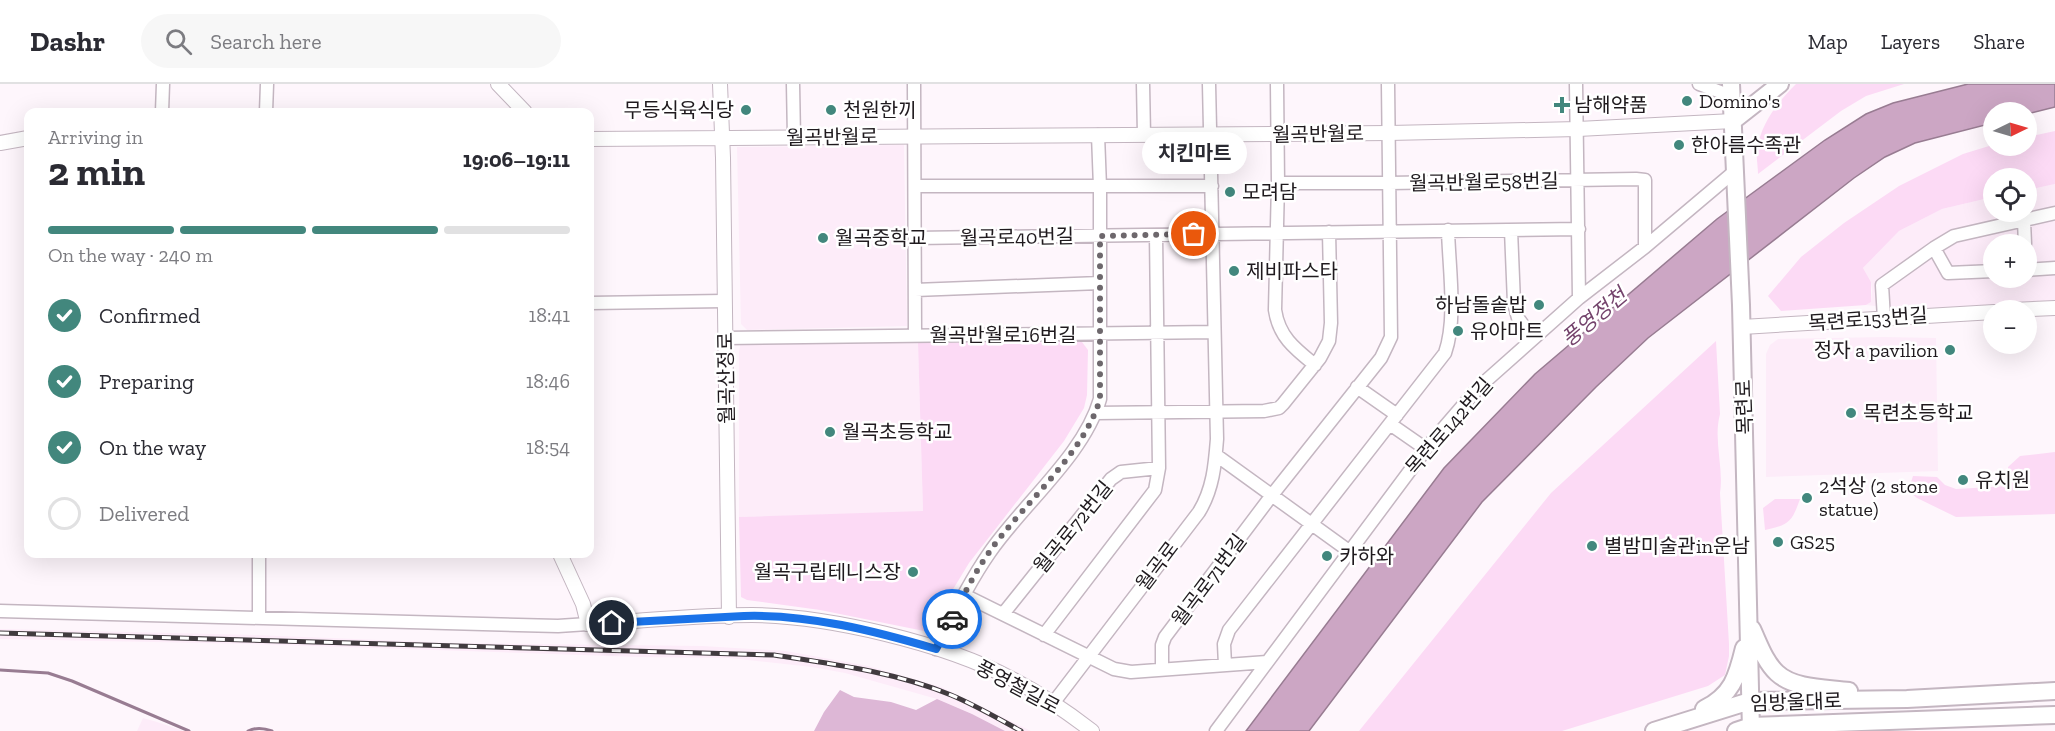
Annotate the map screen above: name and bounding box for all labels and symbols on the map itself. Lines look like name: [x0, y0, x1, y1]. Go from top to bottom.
place label: Domino's: [1699, 89, 1780, 113]
place label: 남해약품: [1574, 93, 1648, 117]
marker: Domino's: [1680, 94, 1694, 108]
place label: 무등식육식당: [624, 98, 734, 122]
place label: 천원한끼: [843, 98, 917, 122]
marker: 남해약품: [1555, 98, 1569, 112]
north arrow: [1983, 102, 2037, 156]
marker: 무등식육식당: [739, 103, 753, 117]
marker: 천원한끼: [824, 103, 838, 117]
street label: 월곡반월로: [1272, 121, 1364, 147]
street label: 월곡반월로: [786, 124, 878, 150]
callout: 치킨마트: [1142, 132, 1246, 174]
place label: 한아름수족관: [1691, 133, 1801, 157]
marker: 한아름수족관: [1672, 138, 1686, 152]
street label: 월곡반월로58번길: [1409, 169, 1559, 195]
place label: 모려담: [1242, 180, 1297, 204]
marker: 모려담: [1223, 185, 1237, 199]
pin: [1168, 208, 1219, 259]
street label: 월곡로40번길: [960, 224, 1074, 250]
place label: 월곡중학교: [835, 226, 927, 250]
marker: 월곡중학교: [816, 231, 830, 245]
place label: 제비파스타: [1246, 259, 1338, 283]
marker: 제비파스타: [1227, 264, 1241, 278]
water label: 풍영정천: [1556, 281, 1634, 351]
place label: 하남돌솥밥: [1435, 293, 1527, 317]
marker: 하남돌솥밥: [1532, 298, 1546, 312]
street label: 목련로153번길: [1807, 303, 1929, 335]
place label: 유아마트: [1470, 319, 1544, 343]
street label: 월곡반월로16번길: [929, 323, 1077, 347]
marker: 유아마트: [1451, 324, 1465, 338]
street label: 월곡산정로: [713, 332, 739, 424]
place label: 정자 a pavilion: [1814, 338, 1939, 362]
marker: 정자 a pavilion: [1943, 343, 1957, 357]
street label: 목련로142번길: [1400, 373, 1498, 479]
street label: 목련로: [1731, 379, 1757, 435]
place label: 목련초등학교: [1863, 401, 1973, 425]
marker: 목련초등학교: [1844, 406, 1858, 420]
place label: 월곡초등학교: [842, 420, 952, 444]
marker: 월곡초등학교: [823, 425, 837, 439]
place label: 유치원: [1975, 468, 2030, 492]
marker: 유치원: [1956, 473, 1970, 487]
place label: 2석상 (2 stone statue): [1819, 474, 1938, 521]
street label: 월곡로72번길: [1029, 476, 1117, 578]
marker: 2석상 (2 stone statue): [1800, 491, 1814, 505]
street label: 월곡로71번길: [1167, 529, 1251, 631]
place label: GS25: [1790, 530, 1835, 554]
place label: 별밤미술관in운남: [1604, 534, 1750, 558]
marker: GS25: [1771, 535, 1785, 549]
street label: 월곡로: [1131, 537, 1183, 595]
marker: 별밤미술관in운남: [1585, 539, 1599, 553]
place label: 카하와: [1339, 544, 1394, 568]
marker: 카하와: [1320, 549, 1334, 563]
place label: 월곡구립테니스장: [754, 560, 901, 584]
marker: 월곡구립테니스장: [906, 565, 920, 579]
courier: [922, 589, 982, 649]
pin: [586, 597, 637, 648]
street label: 풍영철길로: [972, 655, 1064, 719]
street label: 임방울대로: [1750, 688, 1842, 716]

